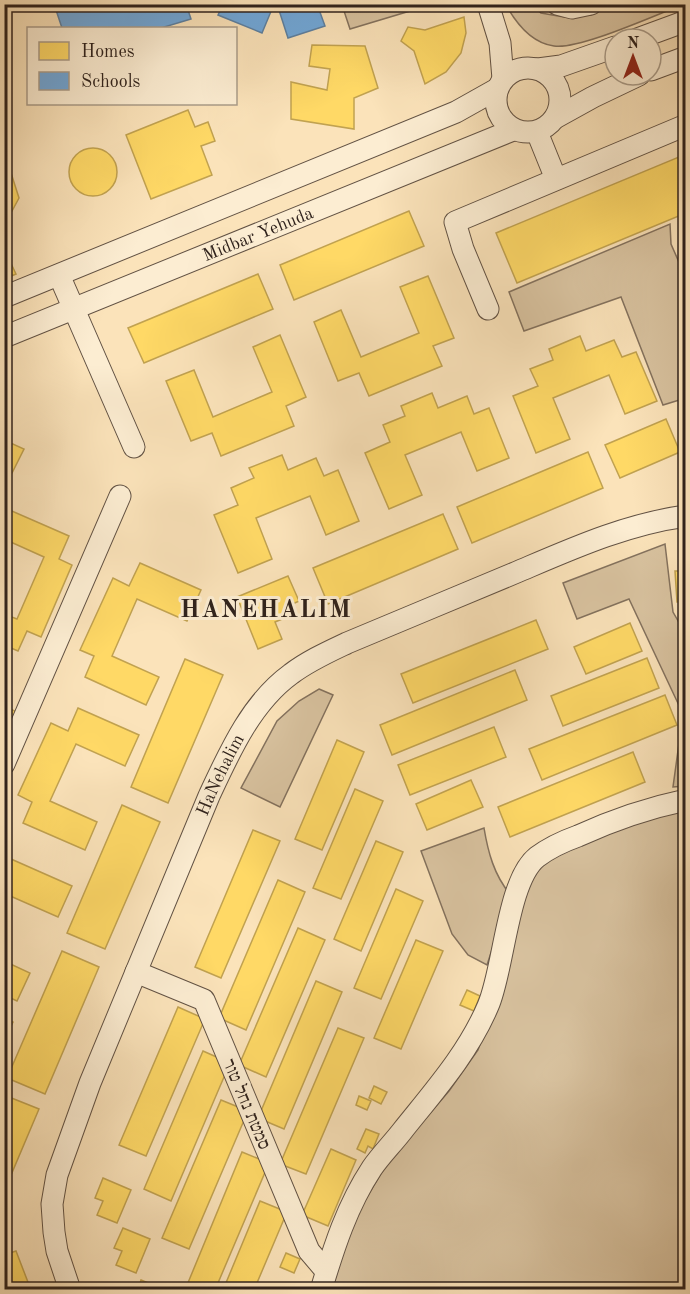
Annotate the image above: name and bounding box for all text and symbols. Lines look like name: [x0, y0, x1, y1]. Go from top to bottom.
legend: [27, 27, 237, 105]
north arrow: [603, 27, 663, 87]
text: N: [627, 36, 640, 52]
text: Homes: [81, 43, 135, 61]
text: Schools: [81, 73, 141, 91]
street label: Midbar Yehuda: [200, 204, 316, 265]
district label: HANEHALIM: [180, 599, 352, 623]
street label: HaNehalim: [194, 731, 248, 819]
street label: סמטת נחל טור: [219, 1056, 274, 1152]

